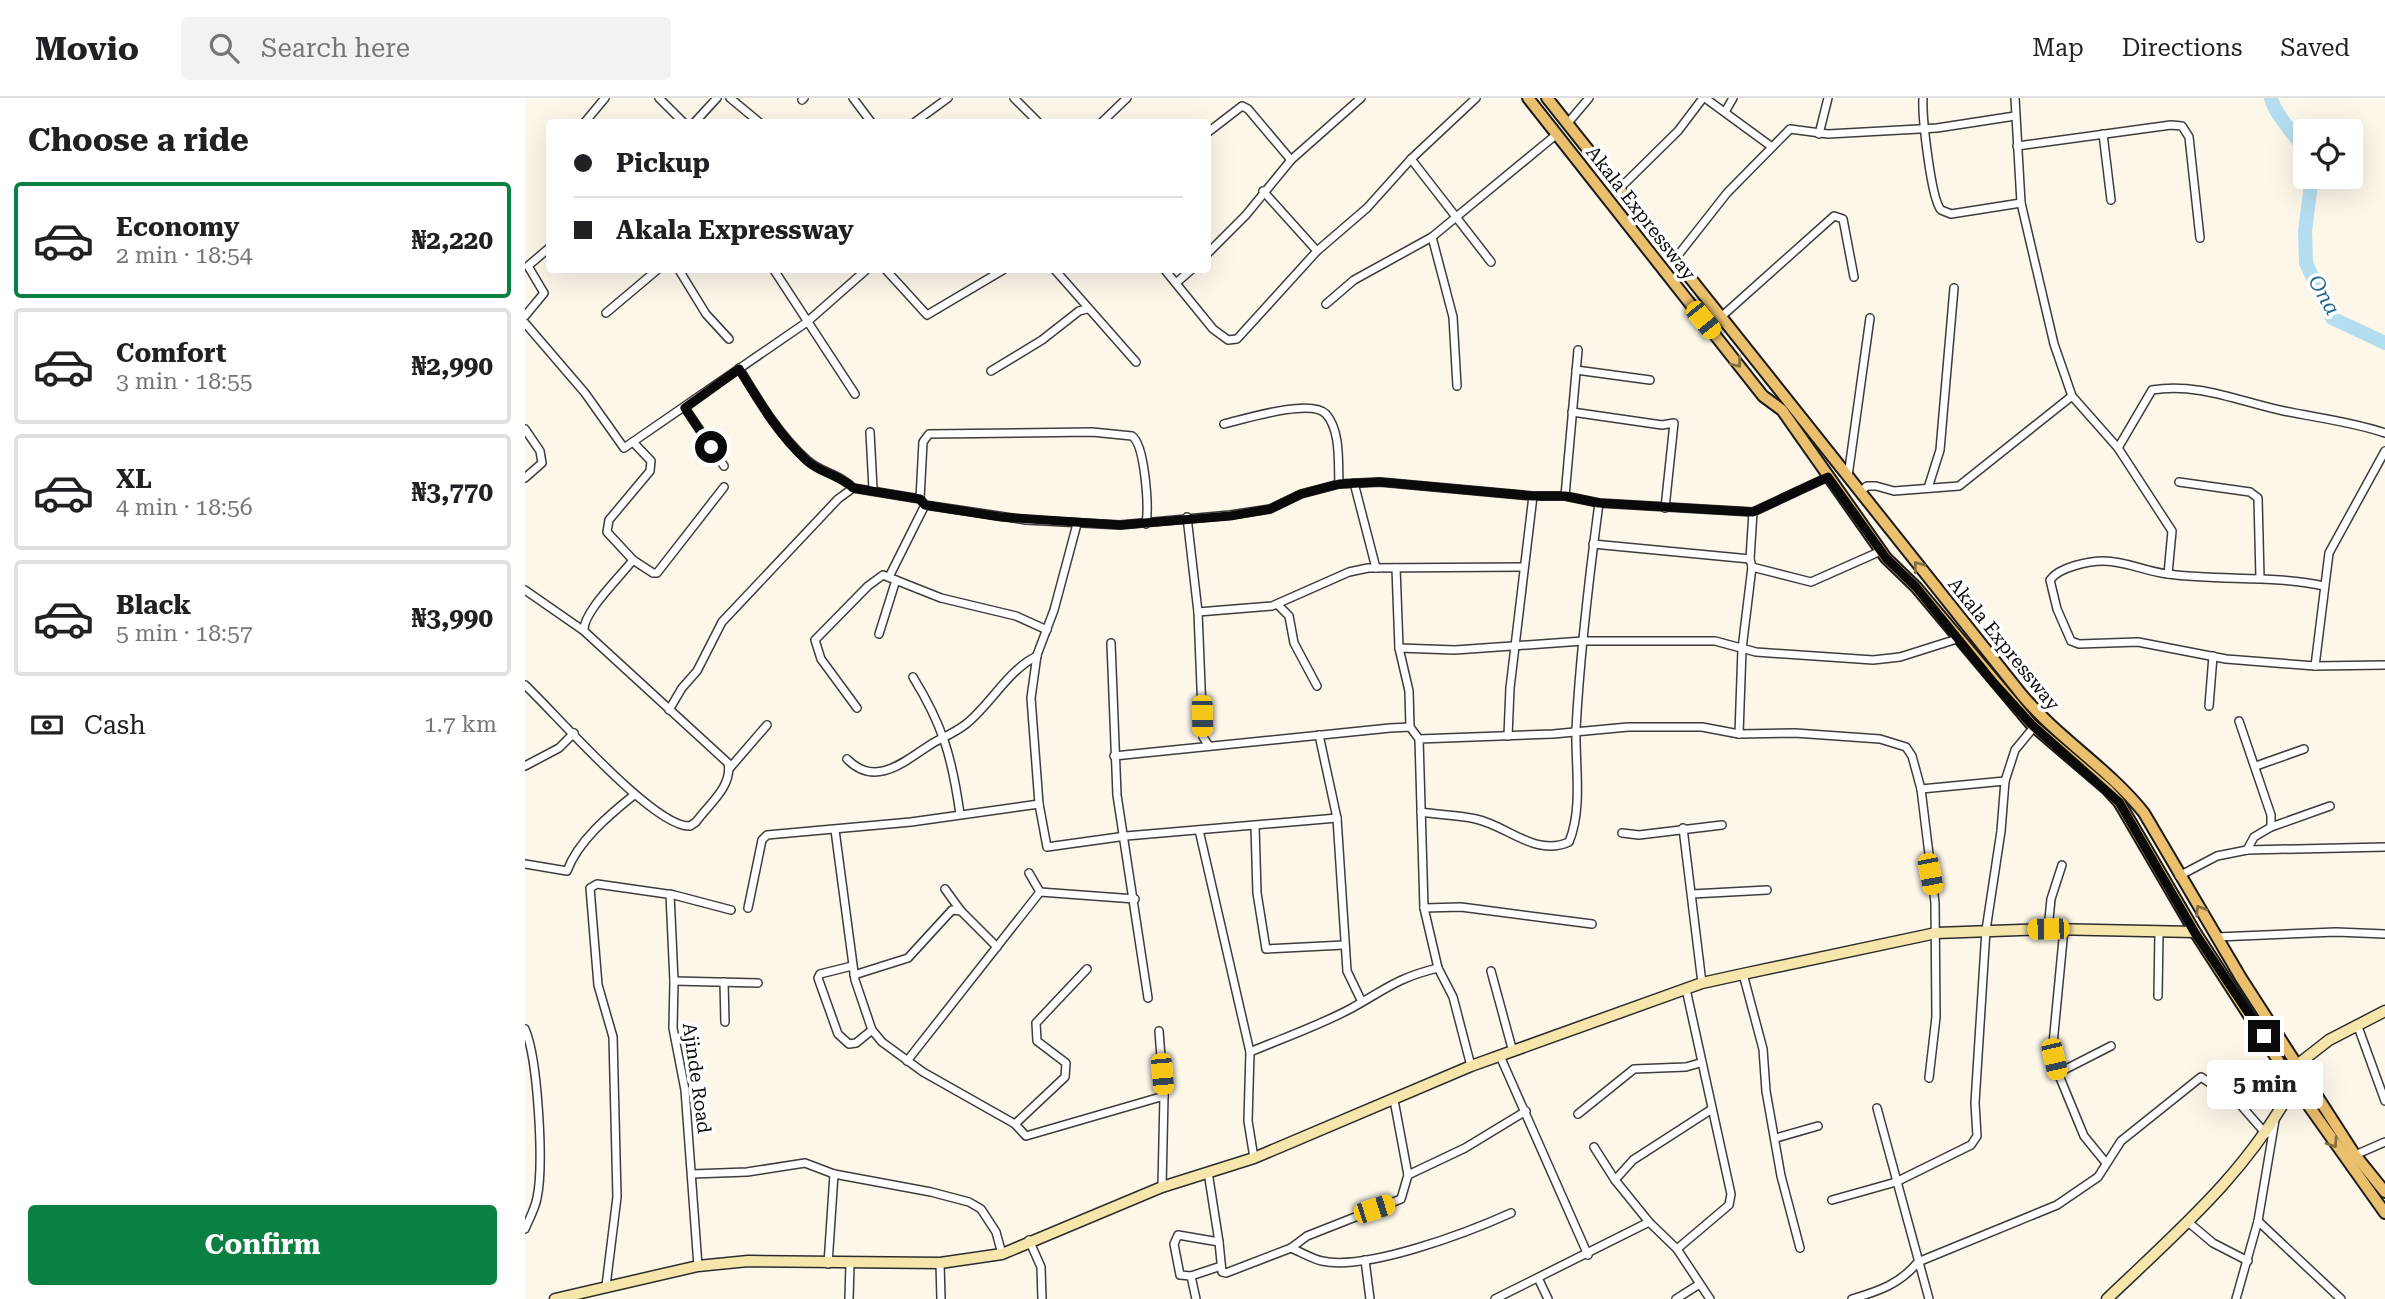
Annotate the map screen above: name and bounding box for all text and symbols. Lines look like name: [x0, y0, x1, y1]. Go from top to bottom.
search box: [181, 17, 671, 80]
text: Movio: [35, 29, 139, 68]
icon: search: [205, 29, 243, 67]
text: Search here: [261, 33, 410, 63]
text: Map: [2032, 34, 2084, 62]
text: Directions: [2122, 34, 2242, 62]
text: Saved: [2280, 34, 2350, 62]
map controls: [2293, 119, 2363, 189]
button: locate: [2293, 119, 2363, 189]
text: Choose a ride: [28, 121, 249, 159]
street label: Akala Expressway: [1581, 141, 1701, 285]
text: Pickup: [616, 148, 710, 178]
icon: car: [32, 209, 95, 272]
text: Economy: [116, 212, 239, 242]
text: Akala Expressway: [616, 215, 854, 245]
text: ₦2,220: [412, 225, 493, 255]
text: 2 min · 18:54: [116, 242, 253, 269]
water label: Ona: [2303, 271, 2345, 319]
car: [1682, 297, 1725, 343]
icon: car: [32, 335, 95, 398]
text: Comfort: [116, 338, 226, 368]
text: ₦2,990: [412, 351, 493, 381]
one-way arrow: [1729, 356, 1742, 368]
text: 3 min · 18:55: [116, 368, 253, 395]
route start: [695, 431, 727, 463]
icon: car: [32, 461, 95, 524]
text: XL: [116, 464, 152, 494]
text: ₦3,770: [412, 477, 493, 507]
text: 4 min · 18:56: [116, 494, 253, 521]
one-way arrow: [1914, 561, 1927, 574]
street label: Akala Expressway: [1943, 573, 2065, 716]
icon: car: [32, 587, 95, 650]
text: Black: [116, 590, 191, 620]
text: ₦3,990: [412, 603, 493, 633]
text: 5 min · 18:57: [116, 620, 253, 647]
car: [1192, 695, 1213, 737]
icon: cash: [28, 706, 66, 744]
text: Cash: [84, 710, 146, 740]
text: 1.7 km: [424, 711, 497, 738]
car: [1916, 851, 1945, 897]
one-way arrow: [2196, 904, 2209, 917]
car: [2027, 918, 2070, 940]
route end: [2248, 1020, 2280, 1052]
street label: Ajinde Road: [678, 1021, 716, 1135]
car: [2040, 1036, 2069, 1082]
car: [1150, 1052, 1175, 1096]
callout: 5 min: [2206, 1060, 2322, 1110]
text: 5 min: [2233, 1071, 2297, 1098]
one-way arrow: [2325, 1135, 2337, 1148]
car: [1351, 1193, 1398, 1225]
button: Confirm: [28, 1205, 497, 1285]

